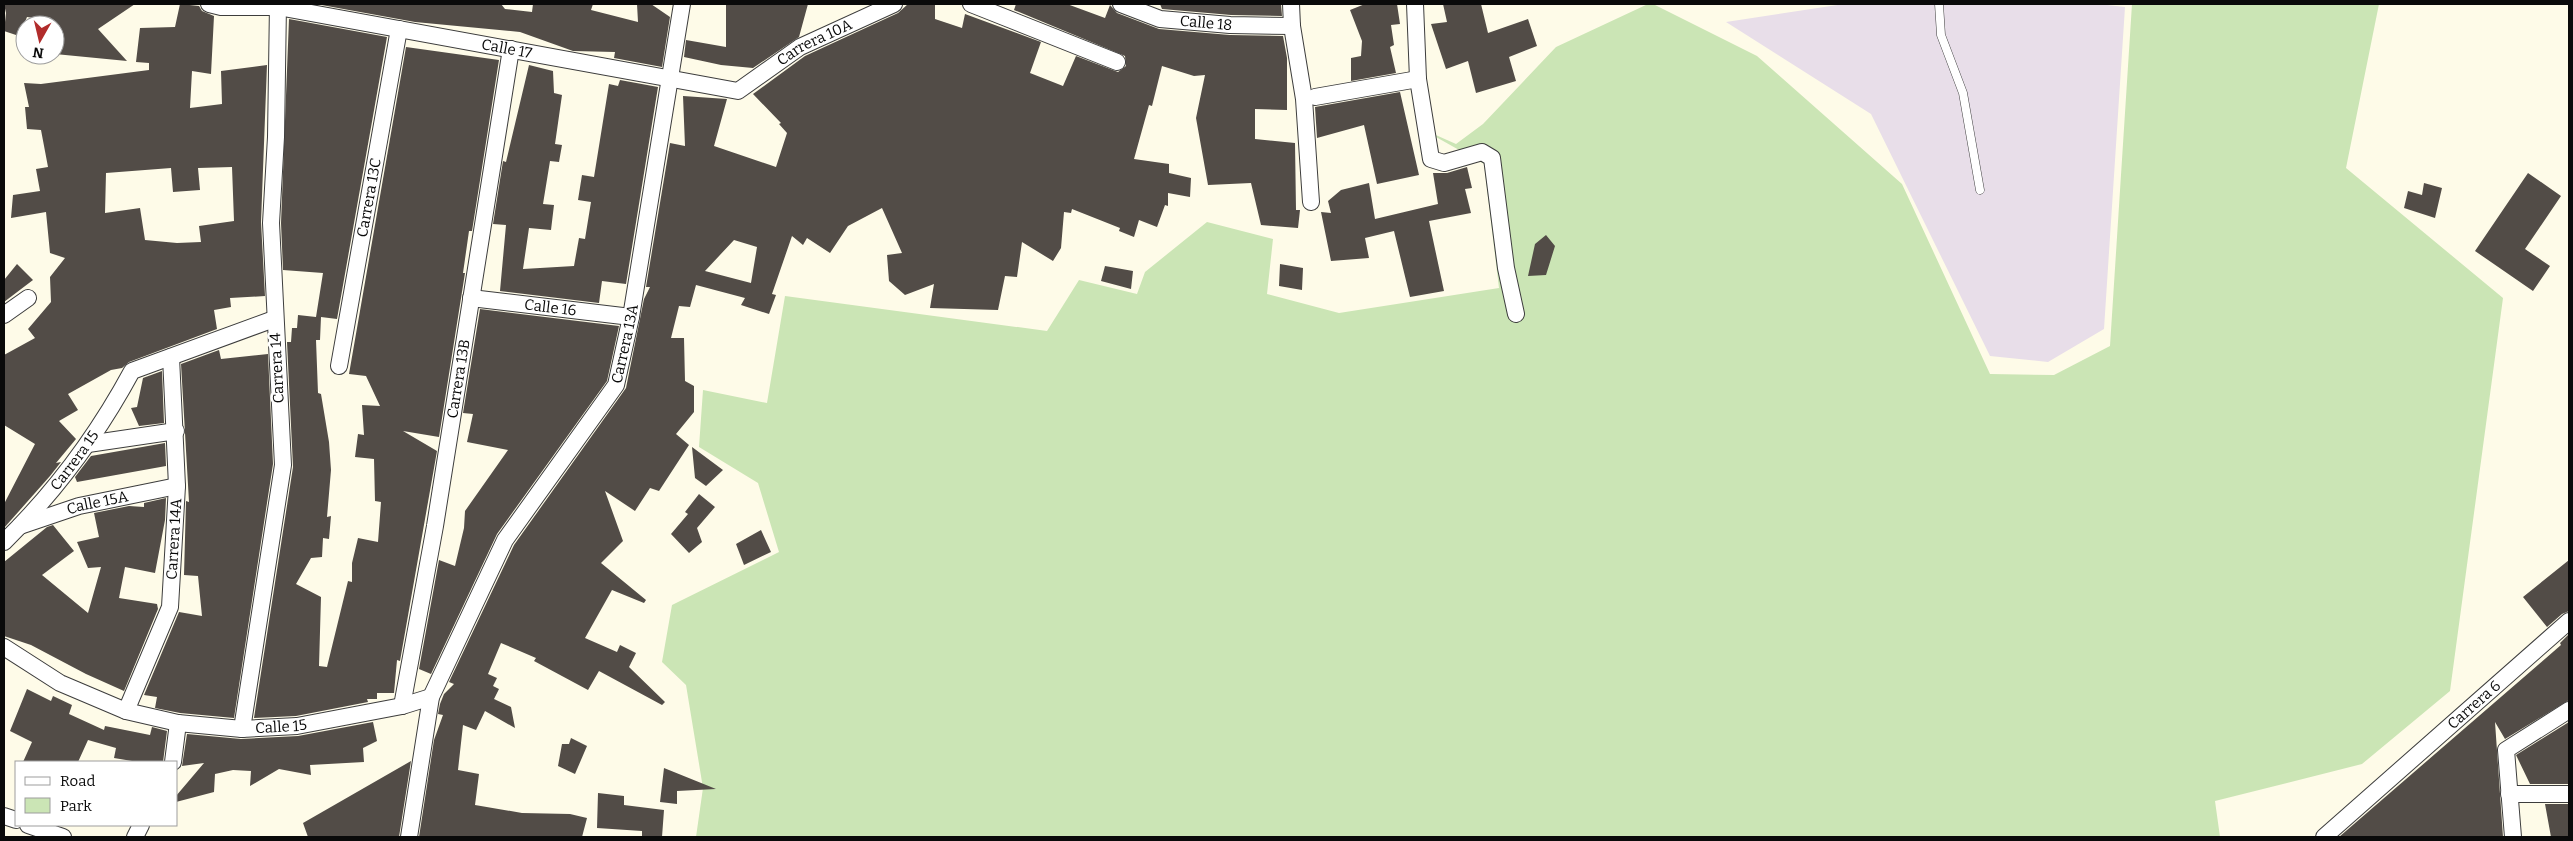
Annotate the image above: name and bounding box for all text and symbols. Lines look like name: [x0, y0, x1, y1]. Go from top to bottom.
street label: Calle 18: [1179, 12, 1233, 34]
north arrow: [15, 15, 65, 65]
street label: Carrera 10A: [773, 15, 855, 69]
street label: Calle 17: [480, 35, 534, 62]
text: N: [32, 43, 45, 62]
street label: Carrera 13C: [353, 157, 385, 239]
street label: Calle 16: [523, 295, 578, 319]
street label: Carrera 13A: [608, 303, 642, 385]
street label: Carrera 14: [266, 332, 288, 404]
street label: Carrera 13B: [443, 338, 474, 420]
street label: Carrera 15: [46, 427, 103, 494]
street label: Calle 15A: [64, 487, 130, 519]
street label: Carrera 14A: [163, 498, 185, 580]
street label: Carrera 6: [2444, 676, 2504, 733]
street label: Calle 15: [255, 715, 308, 737]
legend: [15, 761, 178, 826]
text: Road: [60, 772, 95, 790]
text: Park: [60, 797, 92, 815]

